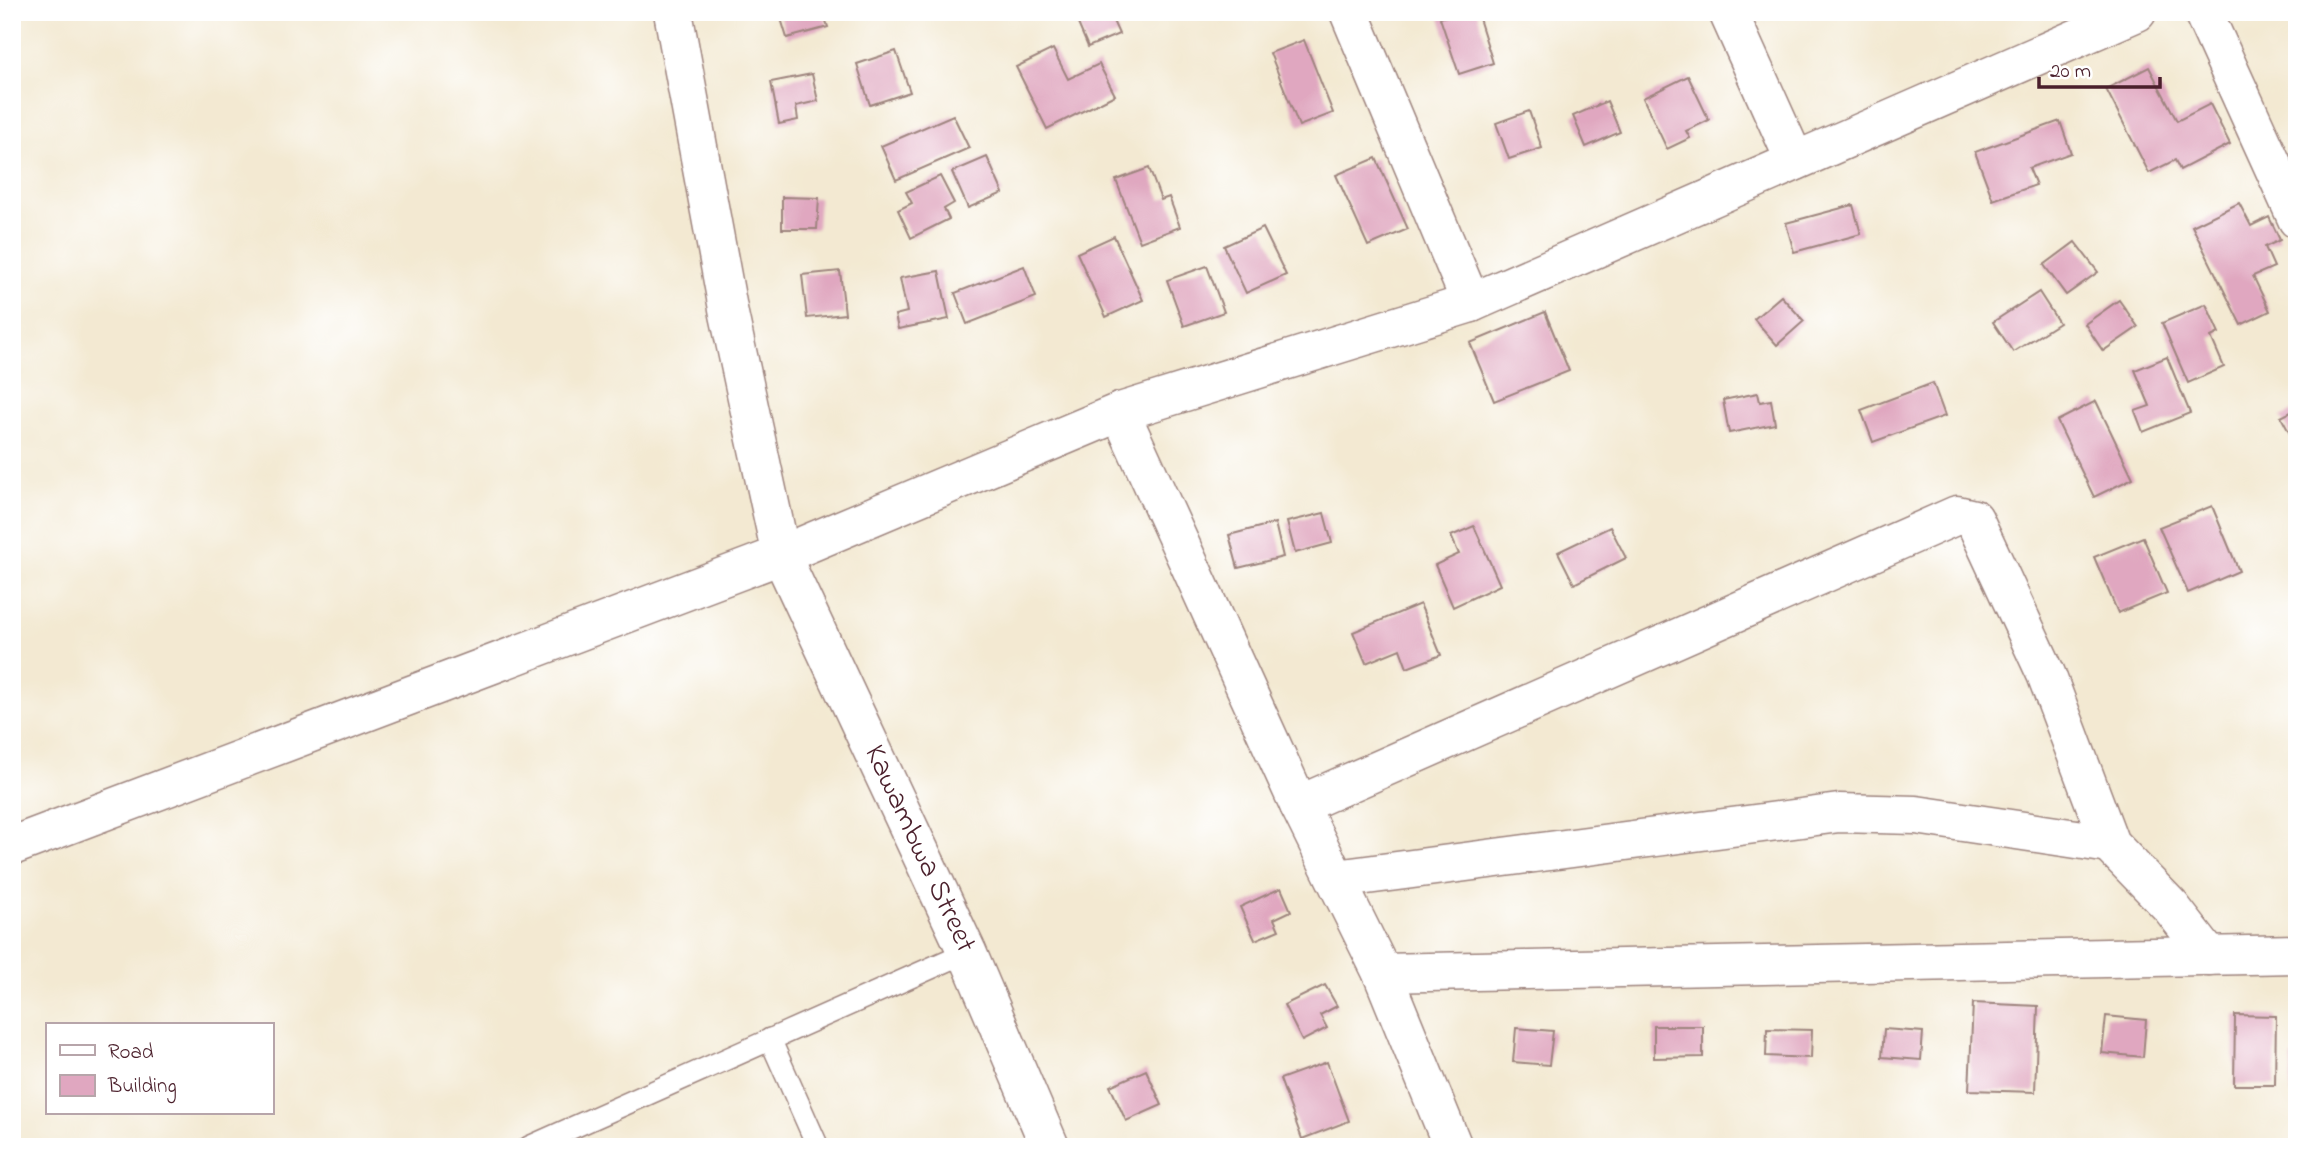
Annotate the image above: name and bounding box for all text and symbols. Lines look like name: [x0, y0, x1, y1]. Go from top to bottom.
scale bar: [2039, 46, 2160, 90]
text: 20 m: [2050, 57, 2091, 87]
street label: Kawambwa Street: [852, 738, 986, 960]
legend: [46, 1023, 273, 1114]
text: Road: [108, 1038, 154, 1068]
text: Building: [107, 1072, 177, 1104]

